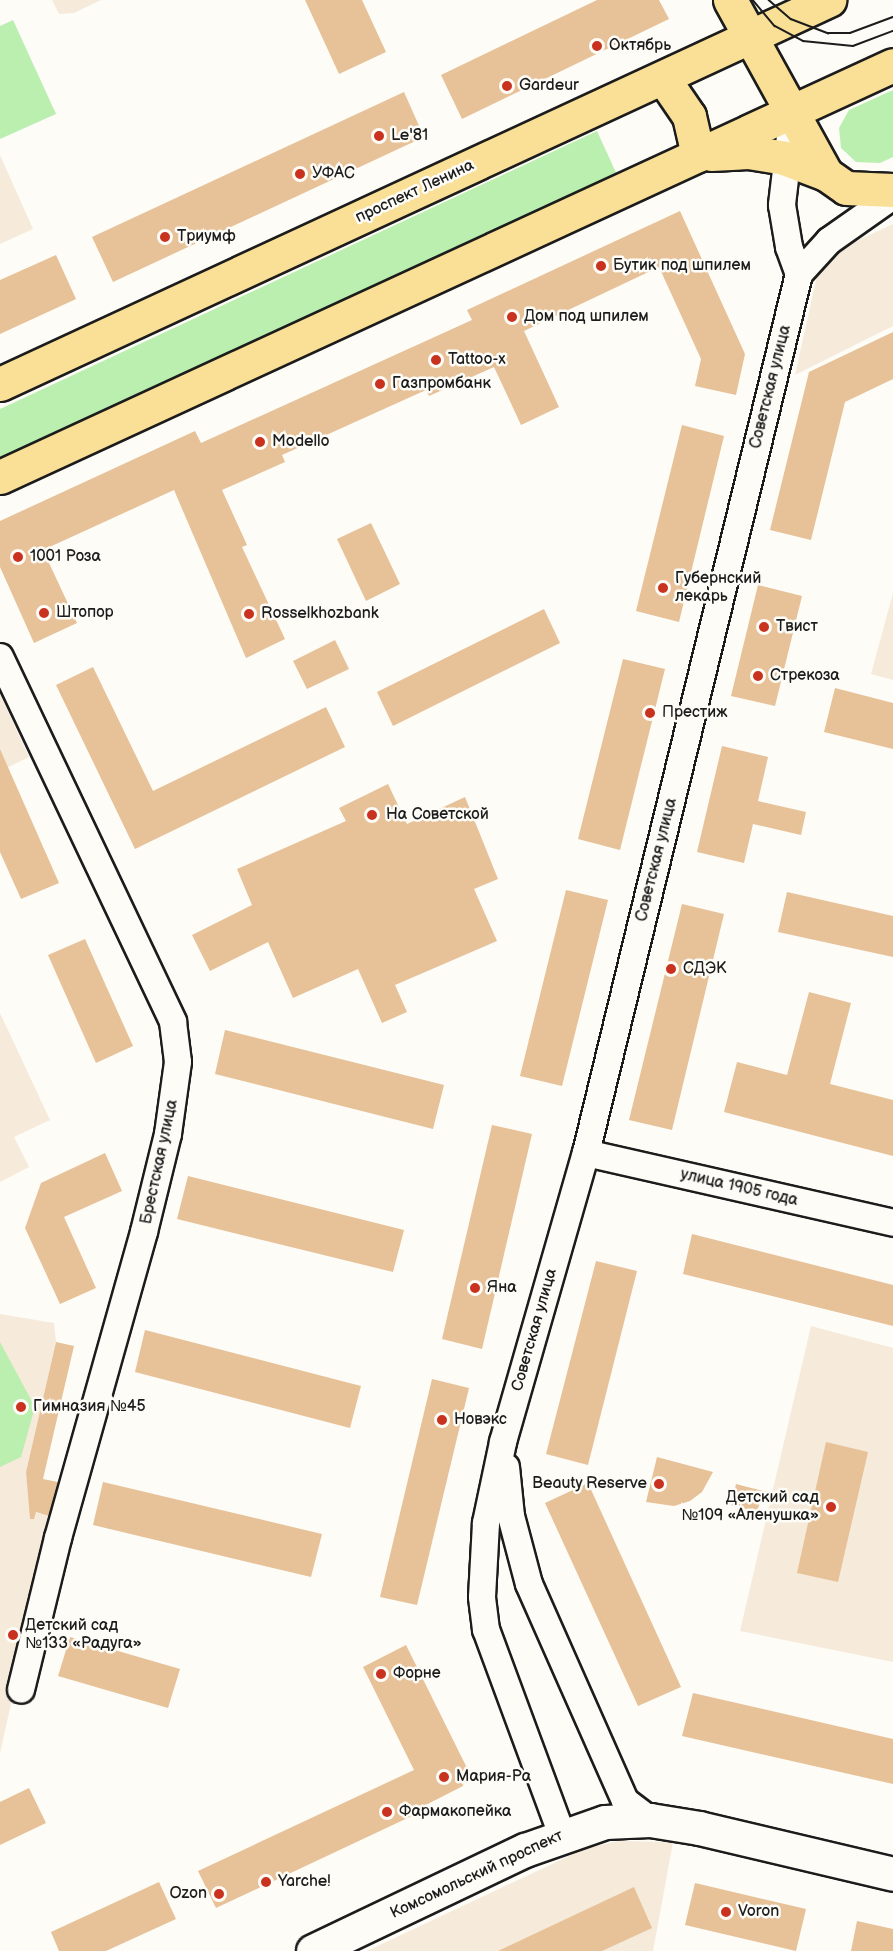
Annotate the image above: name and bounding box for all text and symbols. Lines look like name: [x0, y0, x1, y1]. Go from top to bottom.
place label: Октябрь: [609, 36, 671, 56]
marker: Октябрь: [590, 39, 604, 53]
place label: Gardeur: [519, 76, 579, 96]
marker: Gardeur: [500, 79, 514, 93]
place label: Le'81: [391, 126, 428, 146]
marker: Le'81: [372, 129, 386, 143]
street label: проспект Ленина: [353, 156, 477, 228]
place label: УФАС: [312, 164, 355, 184]
marker: УФАС: [293, 167, 307, 181]
place label: Триумф: [177, 227, 236, 247]
marker: Триумф: [158, 230, 172, 244]
place label: Бутик под шпилем: [613, 256, 751, 276]
marker: Бутик под шпилем: [594, 259, 608, 273]
place label: Дом под шпилем: [524, 307, 649, 327]
marker: Дом под шпилем: [505, 310, 519, 324]
street label: Советская улица: [746, 323, 796, 451]
place label: Tattoo-x: [448, 350, 506, 370]
marker: Tattoo-x: [429, 353, 443, 367]
place label: Газпромбанк: [392, 374, 491, 394]
marker: Газпромбанк: [373, 377, 387, 391]
place label: Modello: [272, 432, 330, 452]
marker: Modello: [253, 435, 267, 449]
place label: 1001 Роза: [30, 547, 101, 567]
marker: 1001 Роза: [11, 550, 25, 564]
place label: Губернский лекарь: [675, 569, 761, 607]
marker: Губернский лекарь: [656, 581, 670, 595]
place label: Штопор: [56, 603, 114, 623]
place label: Rosselkhozbank: [261, 604, 379, 624]
marker: Штопор: [37, 606, 51, 620]
marker: Rosselkhozbank: [242, 607, 256, 621]
place label: Твист: [776, 617, 818, 637]
marker: Твист: [757, 620, 771, 634]
place label: Стрекоза: [770, 666, 840, 686]
marker: Стрекоза: [751, 669, 765, 683]
place label: Престиж: [662, 703, 727, 723]
marker: Престиж: [643, 706, 657, 720]
street label: Советская улица: [632, 796, 682, 924]
place label: На Советской: [386, 805, 489, 825]
marker: На Советской: [363, 806, 381, 824]
place label: СДЭК: [683, 959, 726, 979]
marker: СДЭК: [664, 962, 678, 976]
street label: Брестская улица: [137, 1098, 183, 1226]
street label: улица 1905 года: [678, 1165, 800, 1211]
street label: Советская улица: [508, 1267, 562, 1393]
place label: Яна: [487, 1278, 517, 1298]
marker: Яна: [468, 1281, 482, 1295]
place label: Гимназия №45: [33, 1397, 146, 1417]
marker: Гимназия №45: [14, 1400, 28, 1414]
place label: Новэкс: [454, 1410, 507, 1430]
marker: Новэкс: [435, 1413, 449, 1427]
place label: Beauty Reserve: [531, 1474, 647, 1494]
marker: Beauty Reserve: [652, 1477, 666, 1491]
place label: Детский сад №109 «Аленушка»: [681, 1488, 819, 1526]
marker: Детский сад №109 «Аленушка»: [824, 1500, 838, 1514]
place label: Детский сад №133 «Радуга»: [25, 1616, 142, 1654]
marker: Детский сад №133 «Радуга»: [6, 1628, 20, 1642]
place label: Форне: [393, 1664, 441, 1684]
marker: Форне: [374, 1667, 388, 1681]
place label: Мария-Ра: [456, 1767, 531, 1787]
marker: Мария-Ра: [437, 1770, 451, 1784]
place label: Фармакопейка: [399, 1802, 511, 1822]
marker: Фармакопейка: [380, 1805, 394, 1819]
street label: Комсомольский проспект: [388, 1826, 566, 1924]
place label: Yarche!: [278, 1872, 331, 1892]
marker: Yarche!: [259, 1875, 273, 1889]
place label: Ozon: [169, 1884, 207, 1904]
marker: Ozon: [212, 1887, 226, 1901]
place label: Voron: [738, 1902, 779, 1922]
marker: Voron: [719, 1905, 733, 1919]

